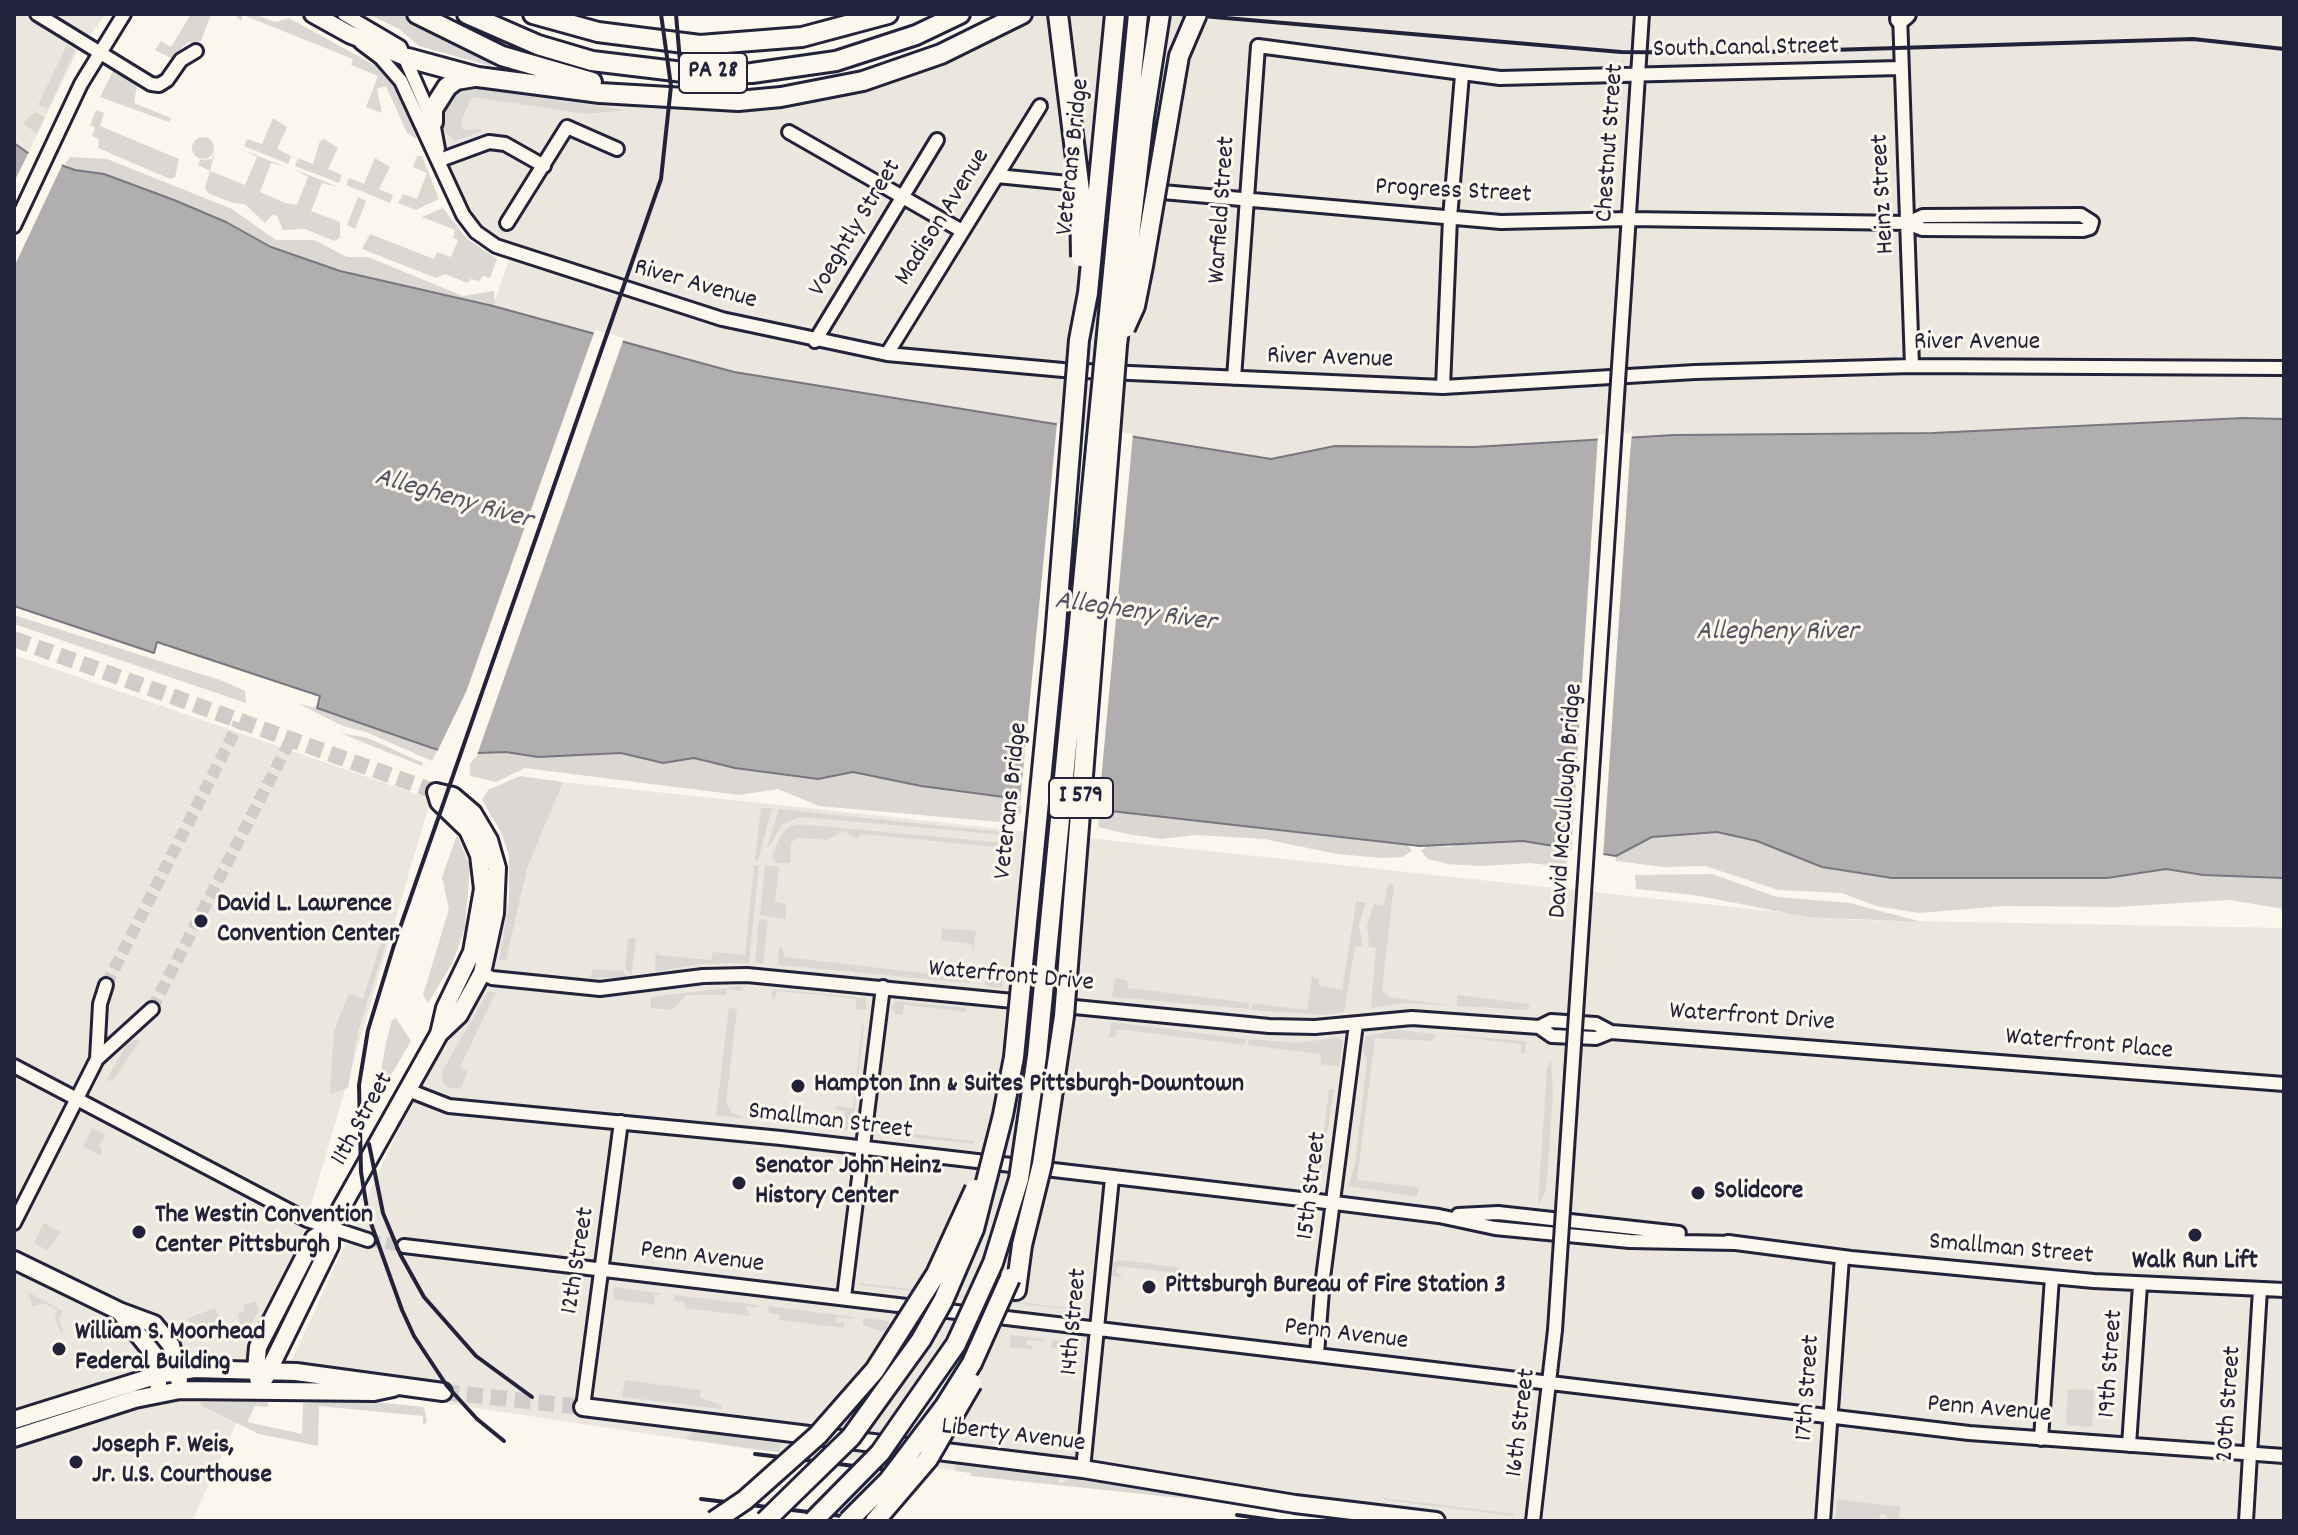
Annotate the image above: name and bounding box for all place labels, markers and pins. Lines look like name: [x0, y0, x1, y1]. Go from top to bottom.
place label: David L. Lawrence Convention Center: [217, 890, 399, 952]
marker: David L. Lawrence Convention Center: [192, 912, 210, 930]
place label: Hampton Inn & Suites Pittsburgh-Downtown: [814, 1070, 1244, 1102]
marker: Hampton Inn & Suites Pittsburgh-Downtown: [789, 1077, 807, 1095]
place label: Senator John Heinz History Center: [755, 1152, 941, 1214]
marker: Senator John Heinz History Center: [730, 1174, 748, 1192]
place label: Solidcore: [1714, 1177, 1803, 1209]
marker: Solidcore: [1689, 1184, 1707, 1202]
place label: The Westin Convention Center Pittsburgh: [155, 1201, 373, 1262]
marker: The Westin Convention Center Pittsburgh: [130, 1223, 148, 1241]
marker: Walk Run Lift: [2186, 1226, 2204, 1244]
place label: Walk Run Lift: [2132, 1247, 2258, 1279]
place label: Pittsburgh Bureau of Fire Station 3: [1165, 1271, 1506, 1303]
marker: Pittsburgh Bureau of Fire Station 3: [1140, 1278, 1158, 1296]
place label: William S. Moorhead Federal Building: [75, 1318, 265, 1380]
marker: William S. Moorhead Federal Building: [50, 1340, 68, 1358]
place label: Joseph F. Weis, Jr. U.S. Courthouse: [92, 1431, 272, 1492]
marker: Joseph F. Weis, Jr. U.S. Courthouse: [67, 1453, 85, 1471]

